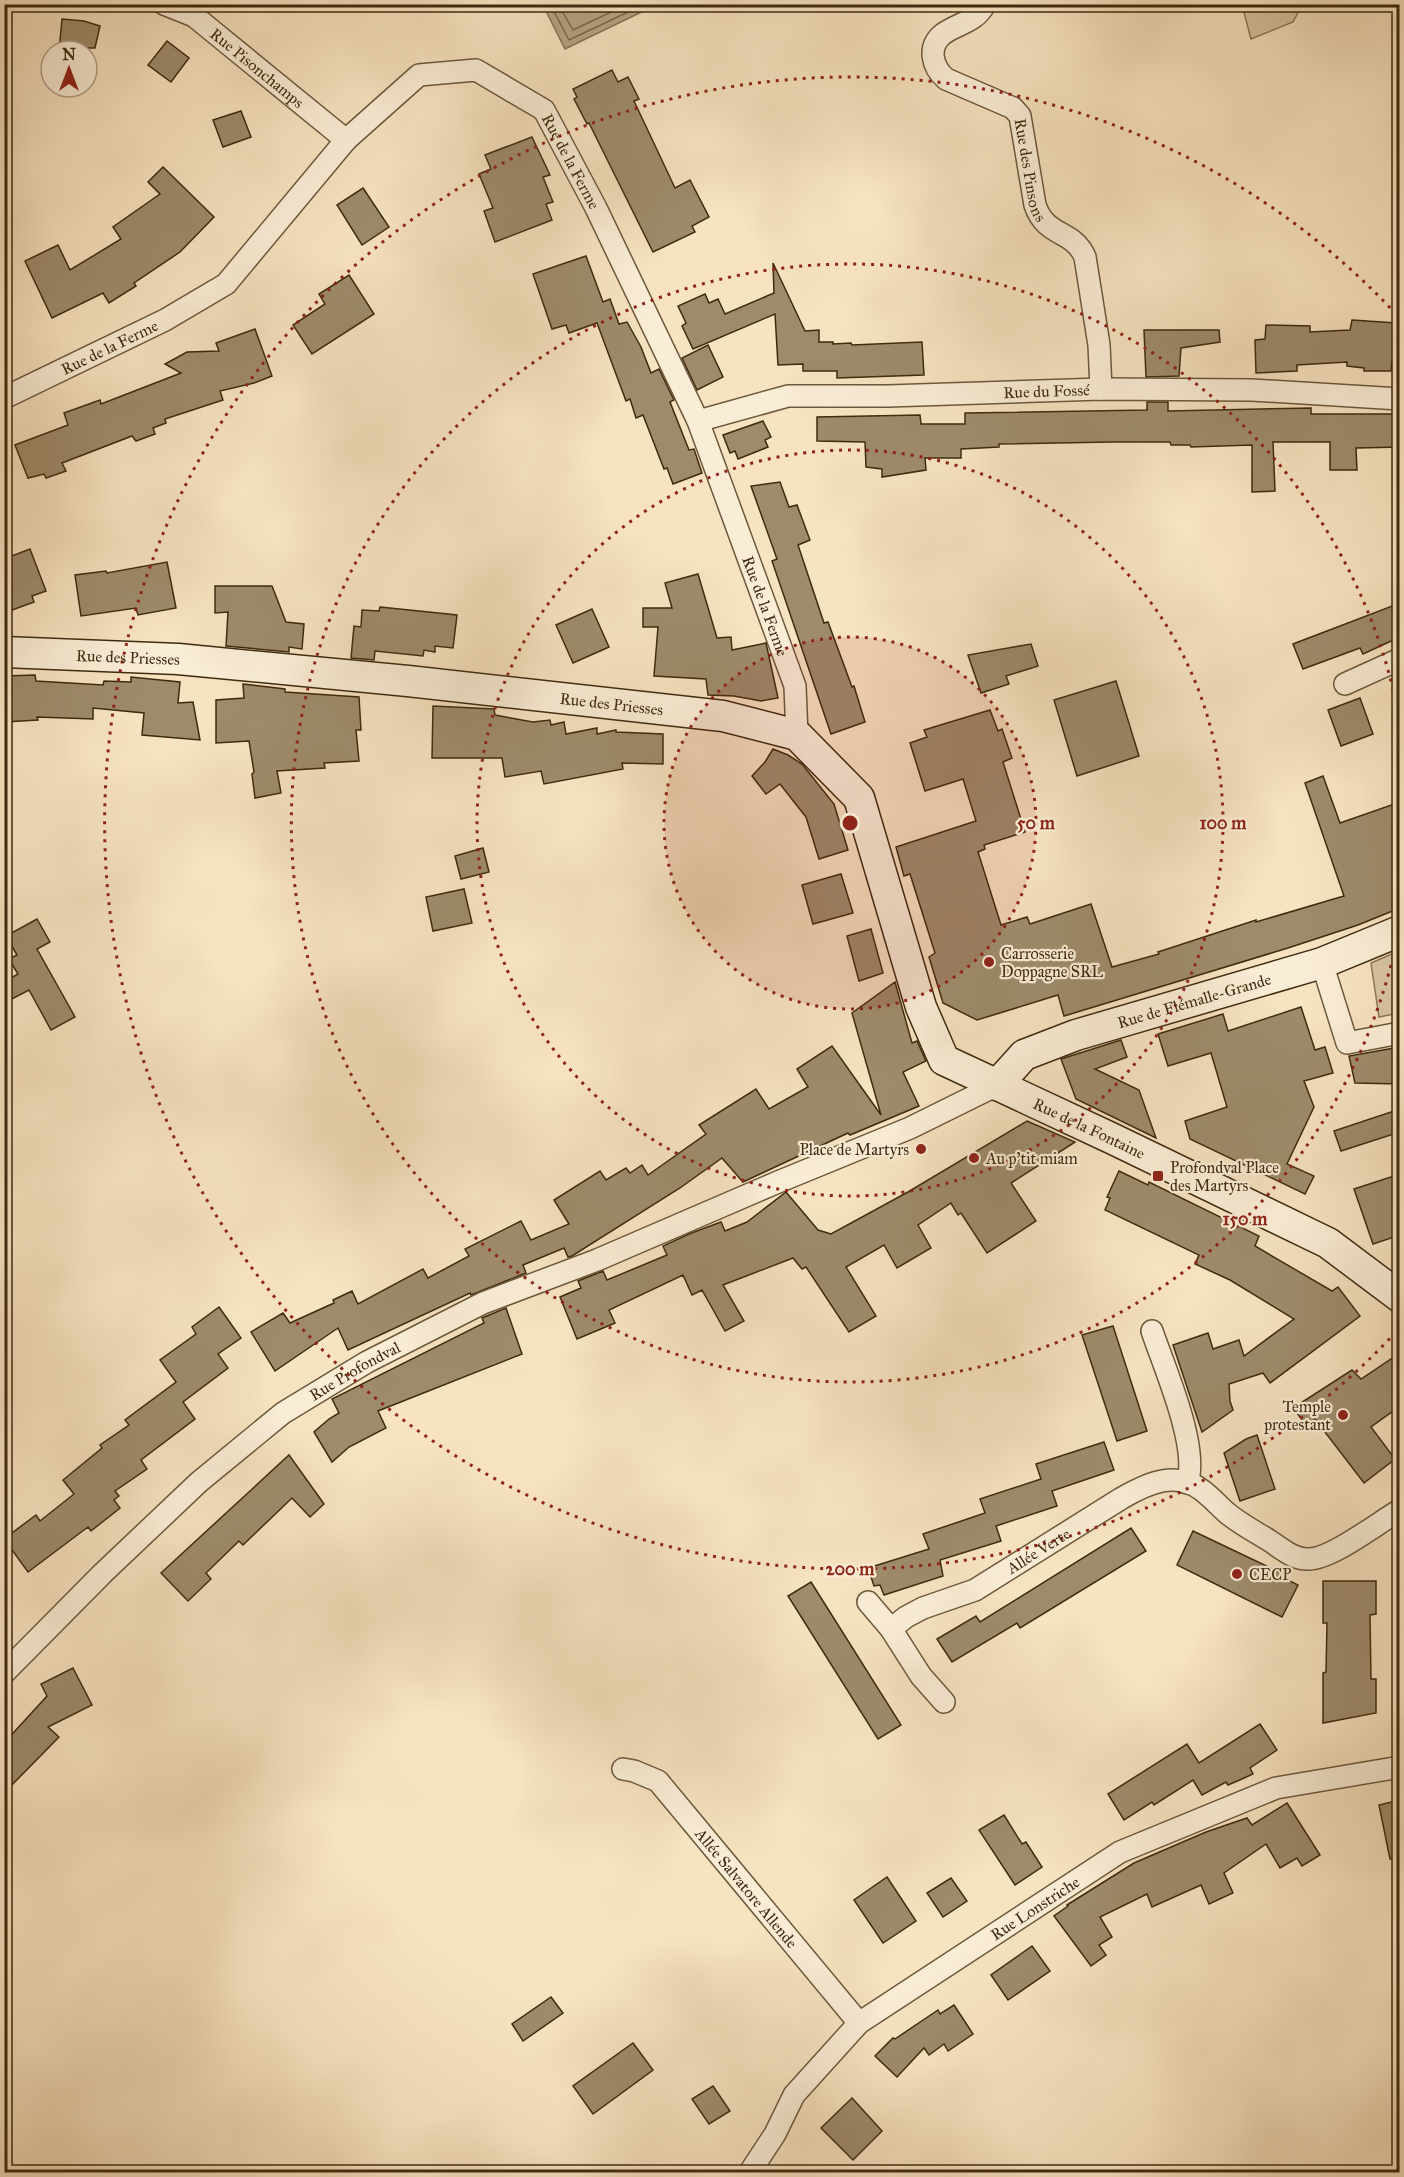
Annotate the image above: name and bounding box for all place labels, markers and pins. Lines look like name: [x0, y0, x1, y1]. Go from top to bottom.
centre of rings: [840, 813, 860, 833]
place label: Carrosserie Doppagne SRL: [1001, 944, 1103, 982]
marker: Carrosserie Doppagne SRL: [982, 955, 996, 969]
place label: Place de Martyrs: [800, 1140, 909, 1159]
marker: Place de Martyrs: [914, 1142, 928, 1156]
place label: Au p'tit miam: [985, 1149, 1078, 1168]
marker: Au p'tit miam: [967, 1151, 981, 1165]
place label: Profondval Place des Martyrs: [1170, 1158, 1279, 1195]
marker: Profondval Place des Martyrs: [1151, 1169, 1165, 1183]
place label: Temple protestant: [1263, 1397, 1331, 1434]
marker: Temple protestant: [1336, 1408, 1350, 1422]
place label: CECP: [1249, 1565, 1291, 1584]
marker: CECP: [1230, 1567, 1244, 1581]

